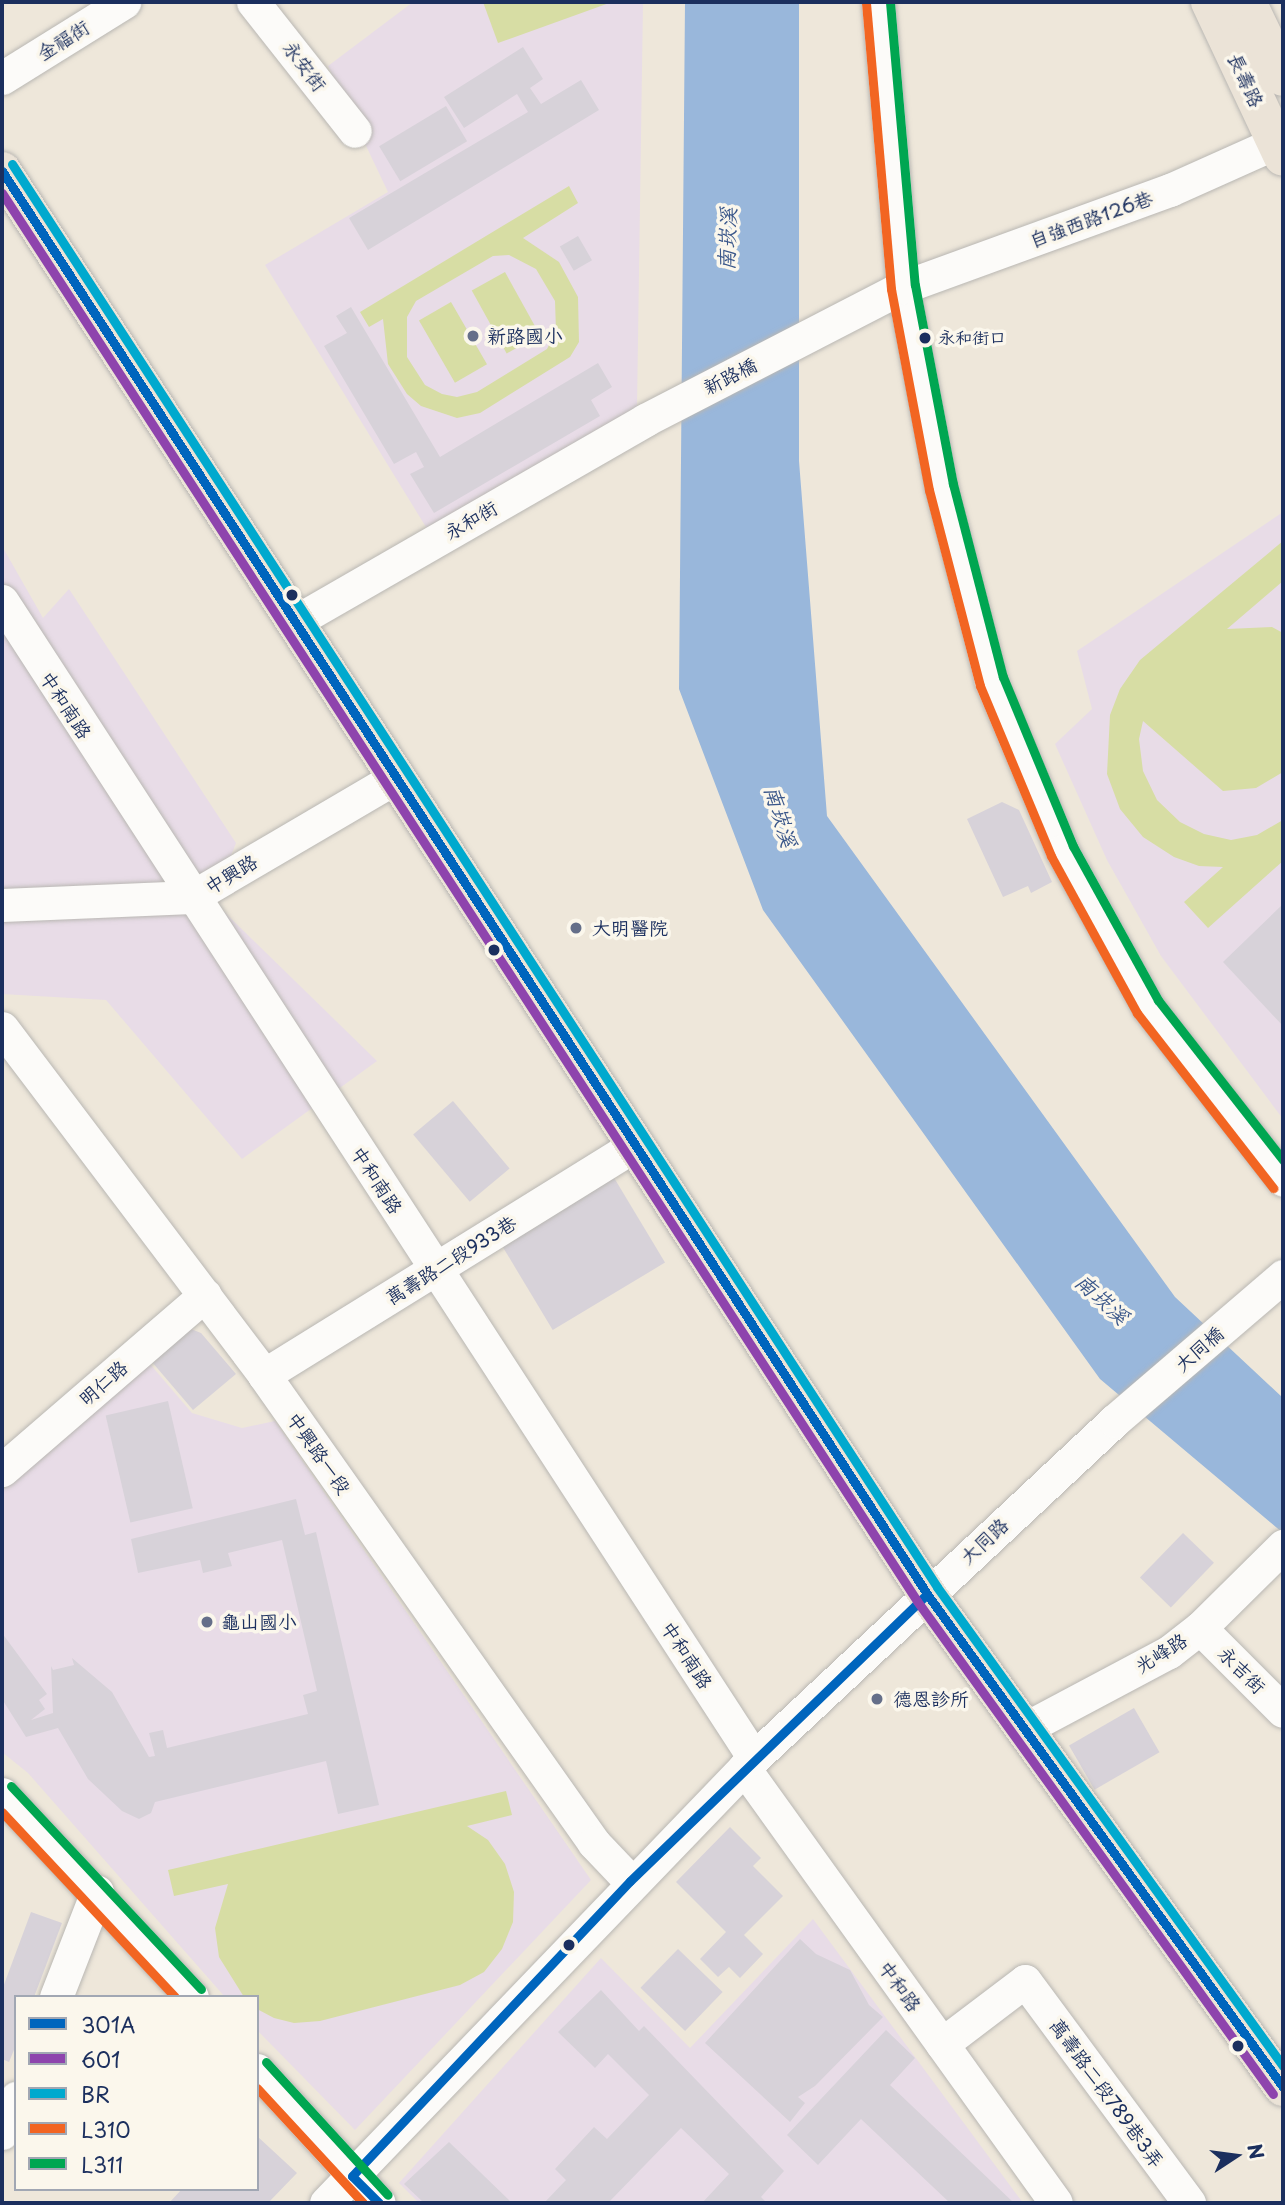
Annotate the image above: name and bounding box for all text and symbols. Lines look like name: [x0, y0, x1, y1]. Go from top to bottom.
street label: 金福街: [33, 15, 93, 65]
street label: 永安街: [279, 36, 331, 96]
street label: 長壽路: [1224, 49, 1268, 111]
street label: 自強西路126巷: [1026, 186, 1156, 252]
water label: 南崁溪: [712, 207, 740, 271]
place label: 新路國小: [487, 325, 563, 347]
marker: 新路國小: [465, 328, 481, 344]
place label: 永和街口: [938, 328, 1006, 348]
marker: 永和街口: [918, 331, 932, 345]
street label: 新路橋: [699, 353, 761, 399]
street label: 永和街: [441, 496, 501, 544]
unlabelled marker: [285, 588, 299, 602]
street label: 中和南路: [36, 667, 96, 743]
water label: 南崁溪: [761, 782, 803, 850]
street label: 中興路: [201, 850, 261, 898]
place label: 大明醫院: [592, 917, 668, 939]
marker: 大明醫院: [566, 918, 586, 938]
unlabelled marker: [487, 943, 501, 957]
street label: 中和南路: [347, 1142, 407, 1218]
street label: 萬壽路二段933巷: [382, 1211, 520, 1309]
water label: 南崁溪: [1071, 1268, 1135, 1328]
street label: 大同橋: [1170, 1322, 1228, 1376]
street label: 明仁路: [74, 1356, 132, 1410]
street label: 中興路一段: [282, 1408, 356, 1498]
street label: 大同路: [955, 1513, 1013, 1569]
place label: 龜山國小: [221, 1611, 297, 1633]
marker: 龜山國小: [199, 1614, 215, 1630]
street label: 中和南路: [657, 1617, 717, 1693]
street label: 光峰路: [1131, 1628, 1191, 1678]
street label: 永吉街: [1214, 1642, 1270, 1698]
place label: 德恩診所: [893, 1688, 969, 1710]
marker: 德恩診所: [867, 1689, 887, 1709]
unlabelled marker: [562, 1938, 576, 1952]
street label: 中和路: [874, 1956, 926, 2016]
legend: [14, 1995, 259, 2191]
text: 301A: [81, 2008, 135, 2040]
street label: 萬壽路二段789巷3弄: [1045, 2014, 1169, 2172]
unlabelled marker: [1231, 2039, 1245, 2053]
text: 601: [81, 2043, 121, 2075]
text: BR: [81, 2078, 110, 2110]
text: L310: [81, 2113, 131, 2145]
north arrow: [1201, 2121, 1271, 2191]
text: N: [1241, 2141, 1272, 2162]
text: L311: [81, 2148, 123, 2180]

